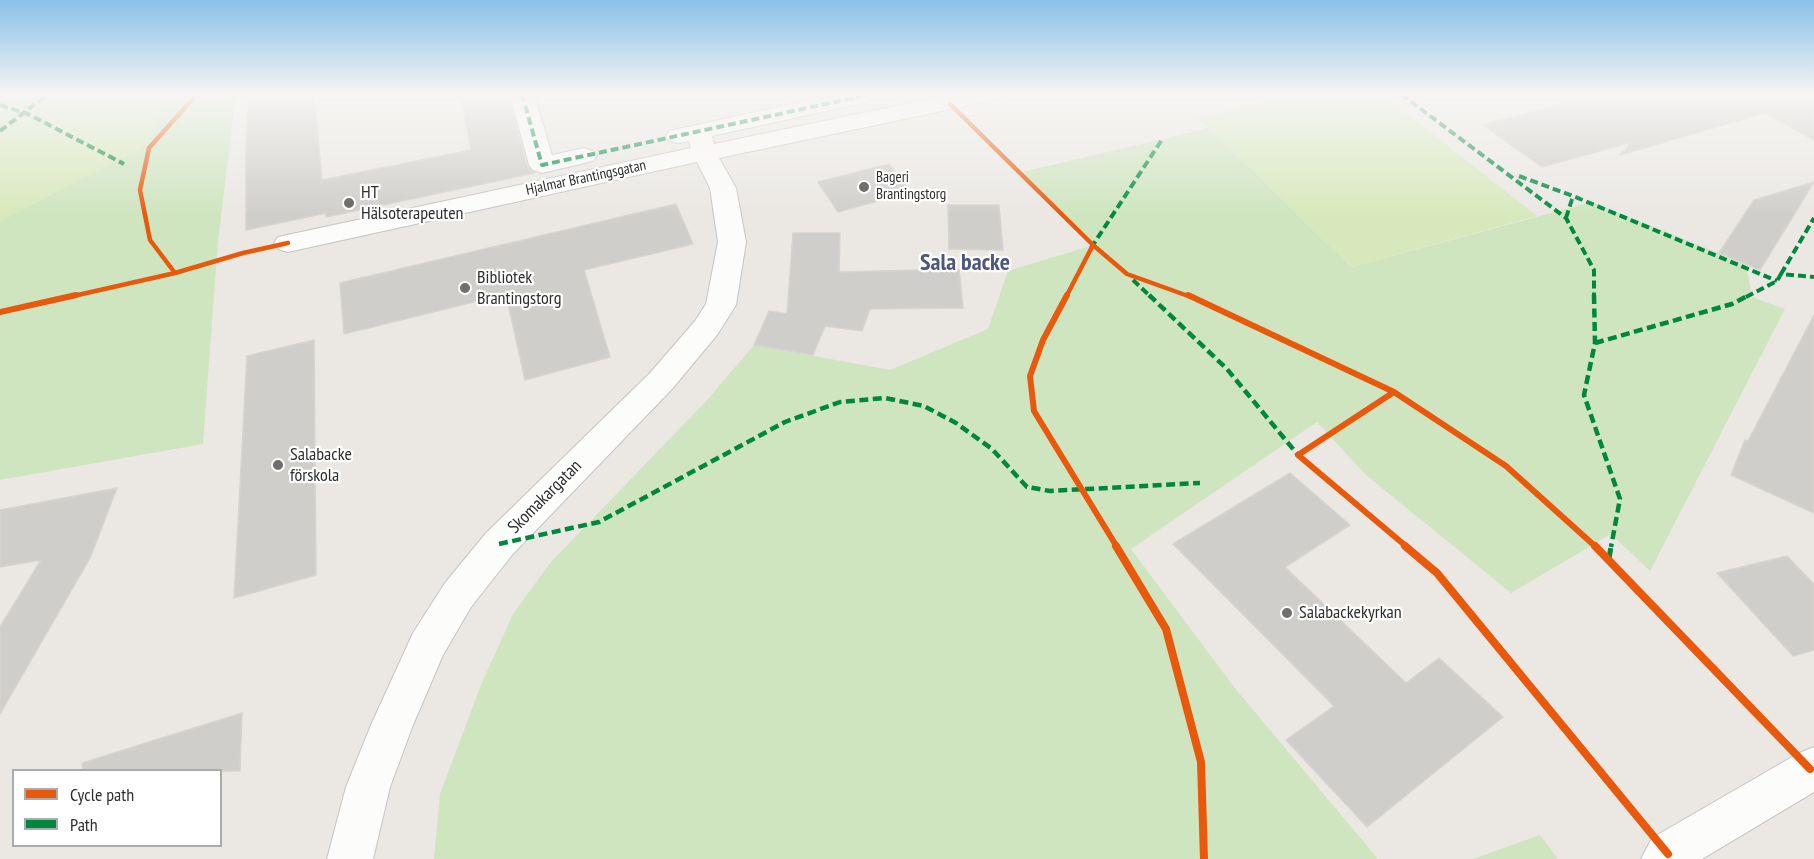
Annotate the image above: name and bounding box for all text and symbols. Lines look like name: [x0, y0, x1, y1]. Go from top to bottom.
street label: Hjalmar Brantingsgatan: [524, 156, 648, 200]
place label: Bageri Brantingstorg: [876, 169, 946, 204]
marker: Bageri Brantingstorg: [857, 180, 871, 194]
place label: HT Hälsoterapeuten: [361, 182, 463, 224]
marker: HT Hälsoterapeuten: [342, 196, 356, 210]
district label: Sala backe: [920, 249, 1010, 277]
place label: Bibliotek Brantingstorg: [477, 267, 561, 310]
marker: Bibliotek Brantingstorg: [458, 281, 472, 295]
place label: Salabacke förskola: [290, 444, 352, 486]
street label: Skomakargatan: [504, 456, 586, 538]
marker: Salabacke förskola: [271, 458, 285, 472]
place label: Salabackekyrkan: [1299, 602, 1402, 624]
marker: Salabackekyrkan: [1280, 606, 1294, 620]
legend: [12, 769, 222, 847]
text: Cycle path: [70, 783, 134, 806]
text: Path: [70, 813, 98, 836]

